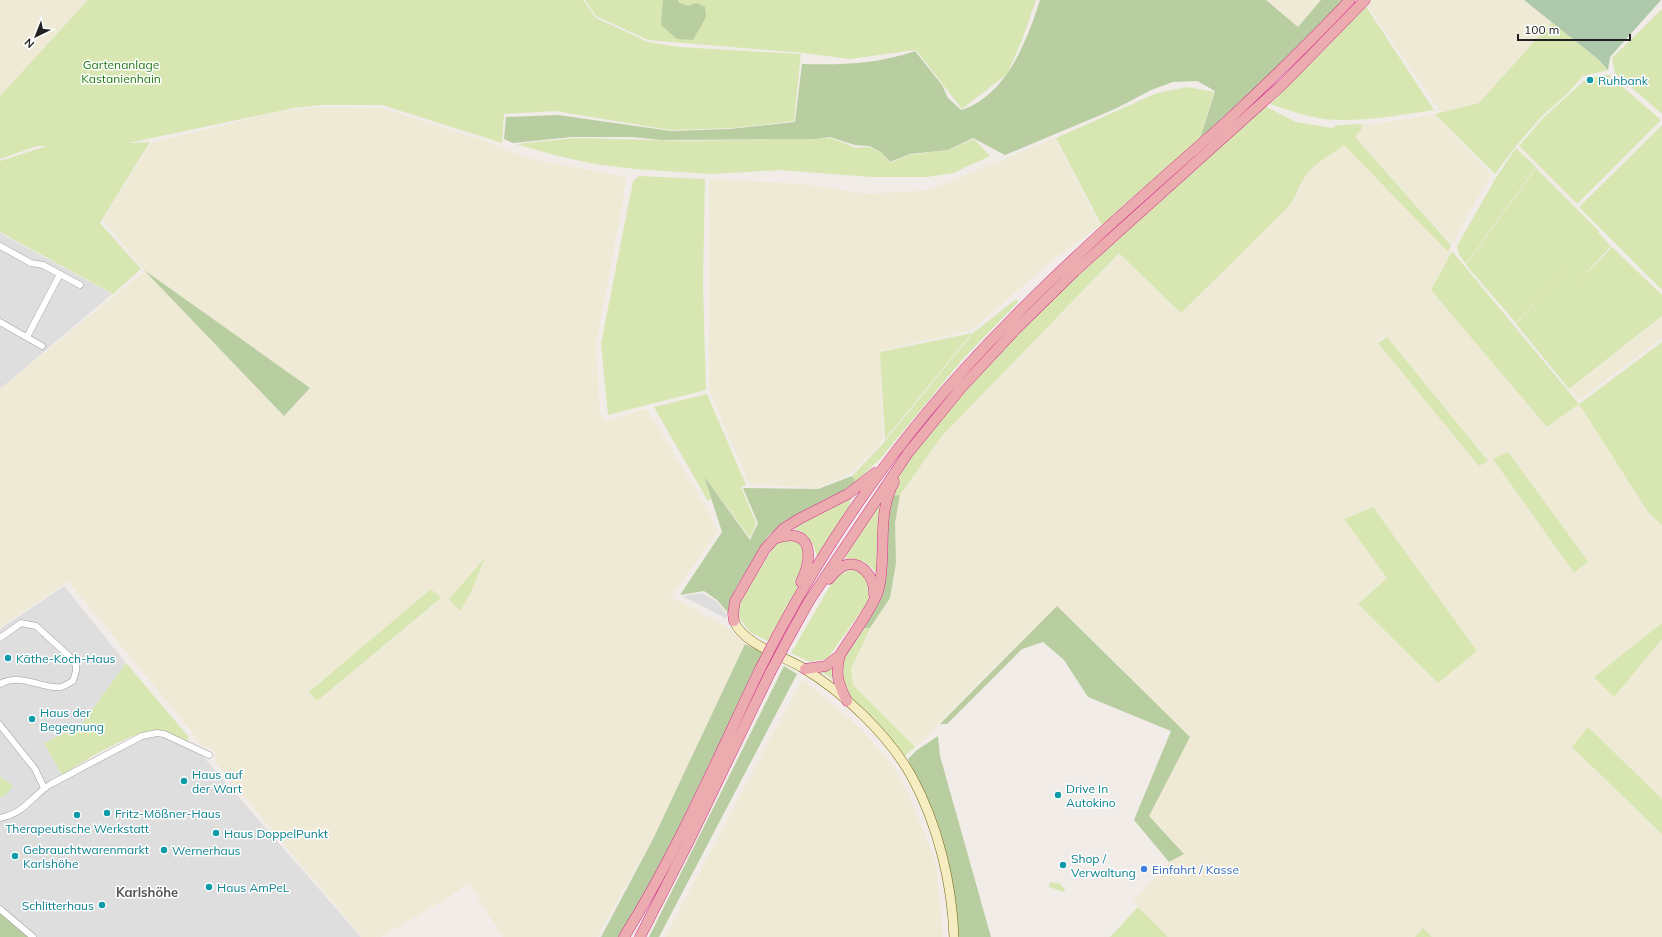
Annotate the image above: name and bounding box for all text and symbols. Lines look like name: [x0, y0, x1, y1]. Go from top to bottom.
north arrow: [16, 16, 56, 56]
scale bar: [1518, 16, 1630, 42]
text: 100 m: [1524, 22, 1559, 37]
text: N: [21, 35, 37, 51]
park label: Gartenanlage Kastanienhain: [81, 57, 161, 86]
place label: Ruhbank: [1598, 73, 1649, 88]
marker: Ruhbank: [1585, 75, 1595, 85]
place label: Käthe-Koch-Haus: [16, 651, 116, 666]
marker: Käthe-Koch-Haus: [3, 653, 13, 663]
place label: Haus der Begegnung: [40, 705, 104, 734]
marker: Haus der Begegnung: [27, 714, 37, 724]
place label: Haus auf der Wart: [192, 767, 244, 796]
marker: Haus auf der Wart: [179, 776, 189, 786]
place label: Drive In Autokino: [1066, 781, 1116, 810]
marker: Drive In Autokino: [1053, 790, 1063, 800]
place label: Fritz-Mößner-Haus: [115, 806, 221, 821]
marker: Fritz-Mößner-Haus: [102, 808, 112, 818]
marker: Therapeutische Werkstatt: [72, 810, 82, 820]
place label: Therapeutische Werkstatt: [5, 821, 149, 836]
place label: Haus DoppelPunkt: [224, 826, 328, 841]
marker: Haus DoppelPunkt: [211, 828, 221, 838]
place label: Gebrauchtwarenmarkt Karlshöhe: [23, 842, 149, 871]
place label: Wernerhaus: [172, 843, 241, 858]
marker: Wernerhaus: [159, 845, 169, 855]
marker: Gebrauchtwarenmarkt Karlshöhe: [10, 851, 20, 861]
place label: Shop / Verwaltung: [1071, 851, 1136, 880]
marker: Shop / Verwaltung: [1058, 860, 1068, 870]
place label: Einfahrt / Kasse: [1152, 862, 1239, 877]
marker: Einfahrt / Kasse: [1139, 864, 1149, 874]
place label: Haus AmPeL: [217, 880, 290, 895]
marker: Haus AmPeL: [204, 882, 214, 892]
district label: Karlshöhe: [116, 884, 178, 900]
place label: Schlitterhaus: [22, 898, 94, 913]
marker: Schlitterhaus: [97, 900, 107, 910]

